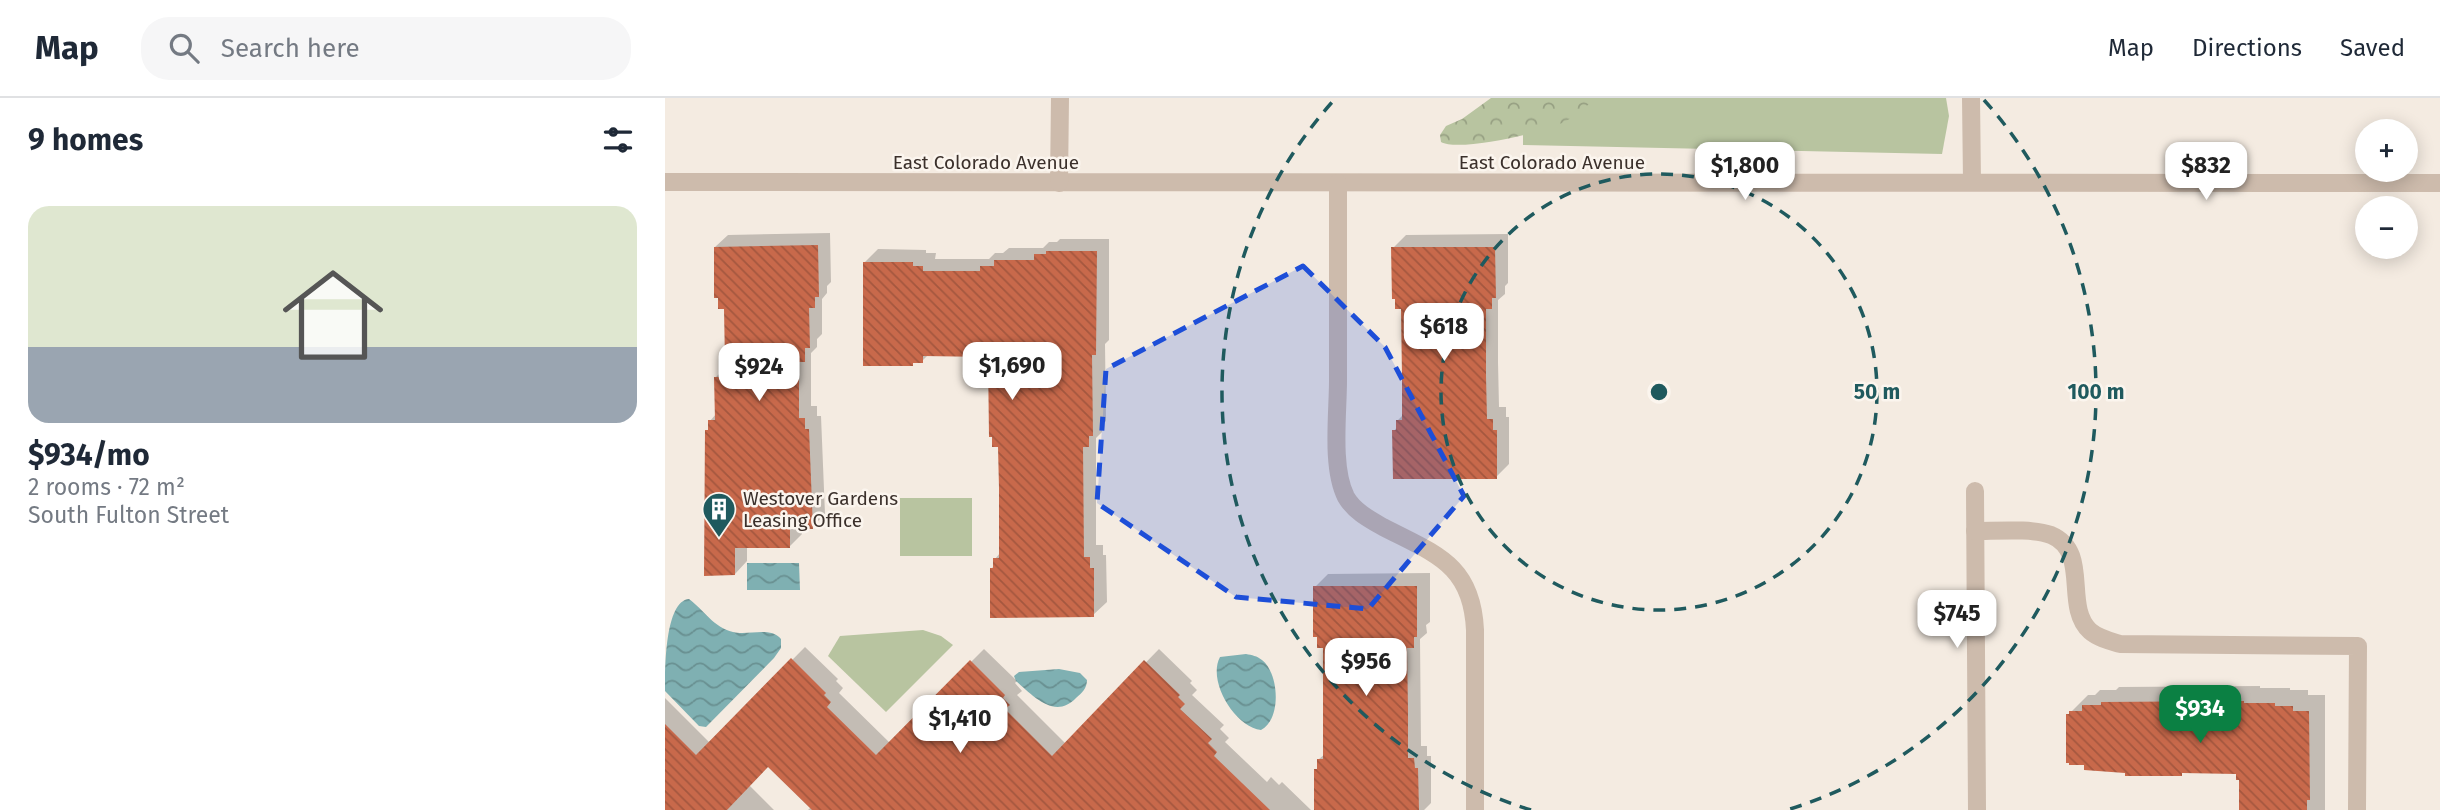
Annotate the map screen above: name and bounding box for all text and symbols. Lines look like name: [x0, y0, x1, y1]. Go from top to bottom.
search box: [141, 17, 631, 80]
text: Map: [35, 28, 99, 68]
icon: search: [165, 29, 203, 67]
text: Search here: [221, 33, 360, 64]
text: Map: [2108, 34, 2154, 62]
text: Directions: [2192, 34, 2302, 62]
text: Saved: [2340, 34, 2405, 62]
map controls: [2355, 119, 2418, 259]
button: +: [2355, 119, 2418, 182]
icon: filters: [599, 121, 637, 159]
text: 9 homes: [28, 122, 143, 158]
pin: $1,800: [1688, 142, 1802, 202]
pin: $832: [2165, 142, 2247, 202]
street label: East Colorado Avenue: [893, 151, 1079, 174]
street label: East Colorado Avenue: [1459, 151, 1645, 174]
text: $1,800: [1711, 151, 1779, 179]
text: $832: [2181, 151, 2231, 179]
button: −: [2355, 196, 2418, 259]
icon: home: [270, 252, 396, 378]
pin: $618: [1403, 303, 1485, 363]
text: $618: [1420, 312, 1468, 340]
pin: $1,690: [955, 342, 1069, 402]
pin: $924: [718, 344, 800, 403]
text: $1,690: [979, 351, 1045, 379]
text: $924: [735, 352, 783, 380]
text: 50 m: [1854, 379, 1900, 405]
text: 100 m: [2067, 379, 2125, 405]
centre of rings: [1647, 380, 1671, 404]
text: $934/mo: [28, 437, 150, 473]
text: 2 rooms · 72 m²: [28, 473, 185, 501]
place label: Westover Gardens Leasing Office: [743, 487, 898, 532]
building icon: Westover Gardens Leasing Office: [700, 490, 738, 539]
text: South Fulton Street: [28, 501, 229, 529]
pin: $745: [1916, 590, 1998, 650]
text: $745: [1933, 599, 1981, 627]
pin: $956: [1325, 638, 1407, 698]
text: $956: [1341, 647, 1391, 675]
pin: $934: [2159, 686, 2241, 745]
text: $934: [2175, 694, 2225, 722]
pin: $1,410: [903, 696, 1017, 755]
text: $1,410: [929, 704, 991, 732]

